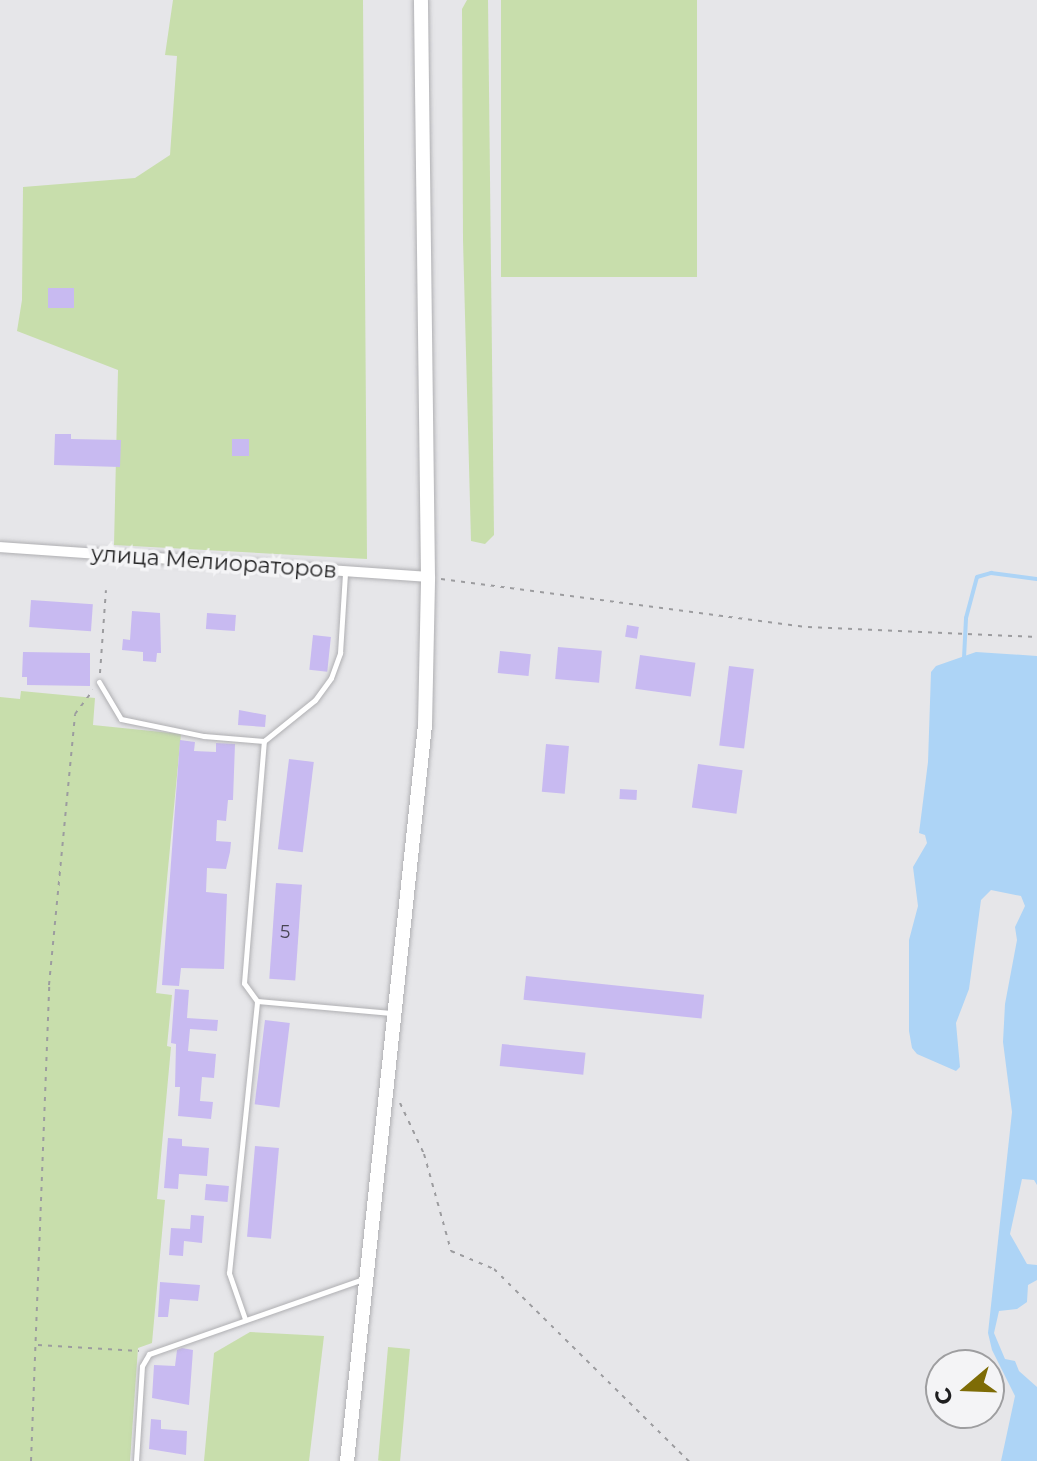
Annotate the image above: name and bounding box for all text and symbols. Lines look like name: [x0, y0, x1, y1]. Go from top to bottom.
street label: улица Мелиораторов: [90, 540, 338, 584]
house number: 5: [280, 921, 290, 943]
north arrow: [925, 1349, 1005, 1429]
text: С: [928, 1384, 959, 1408]

